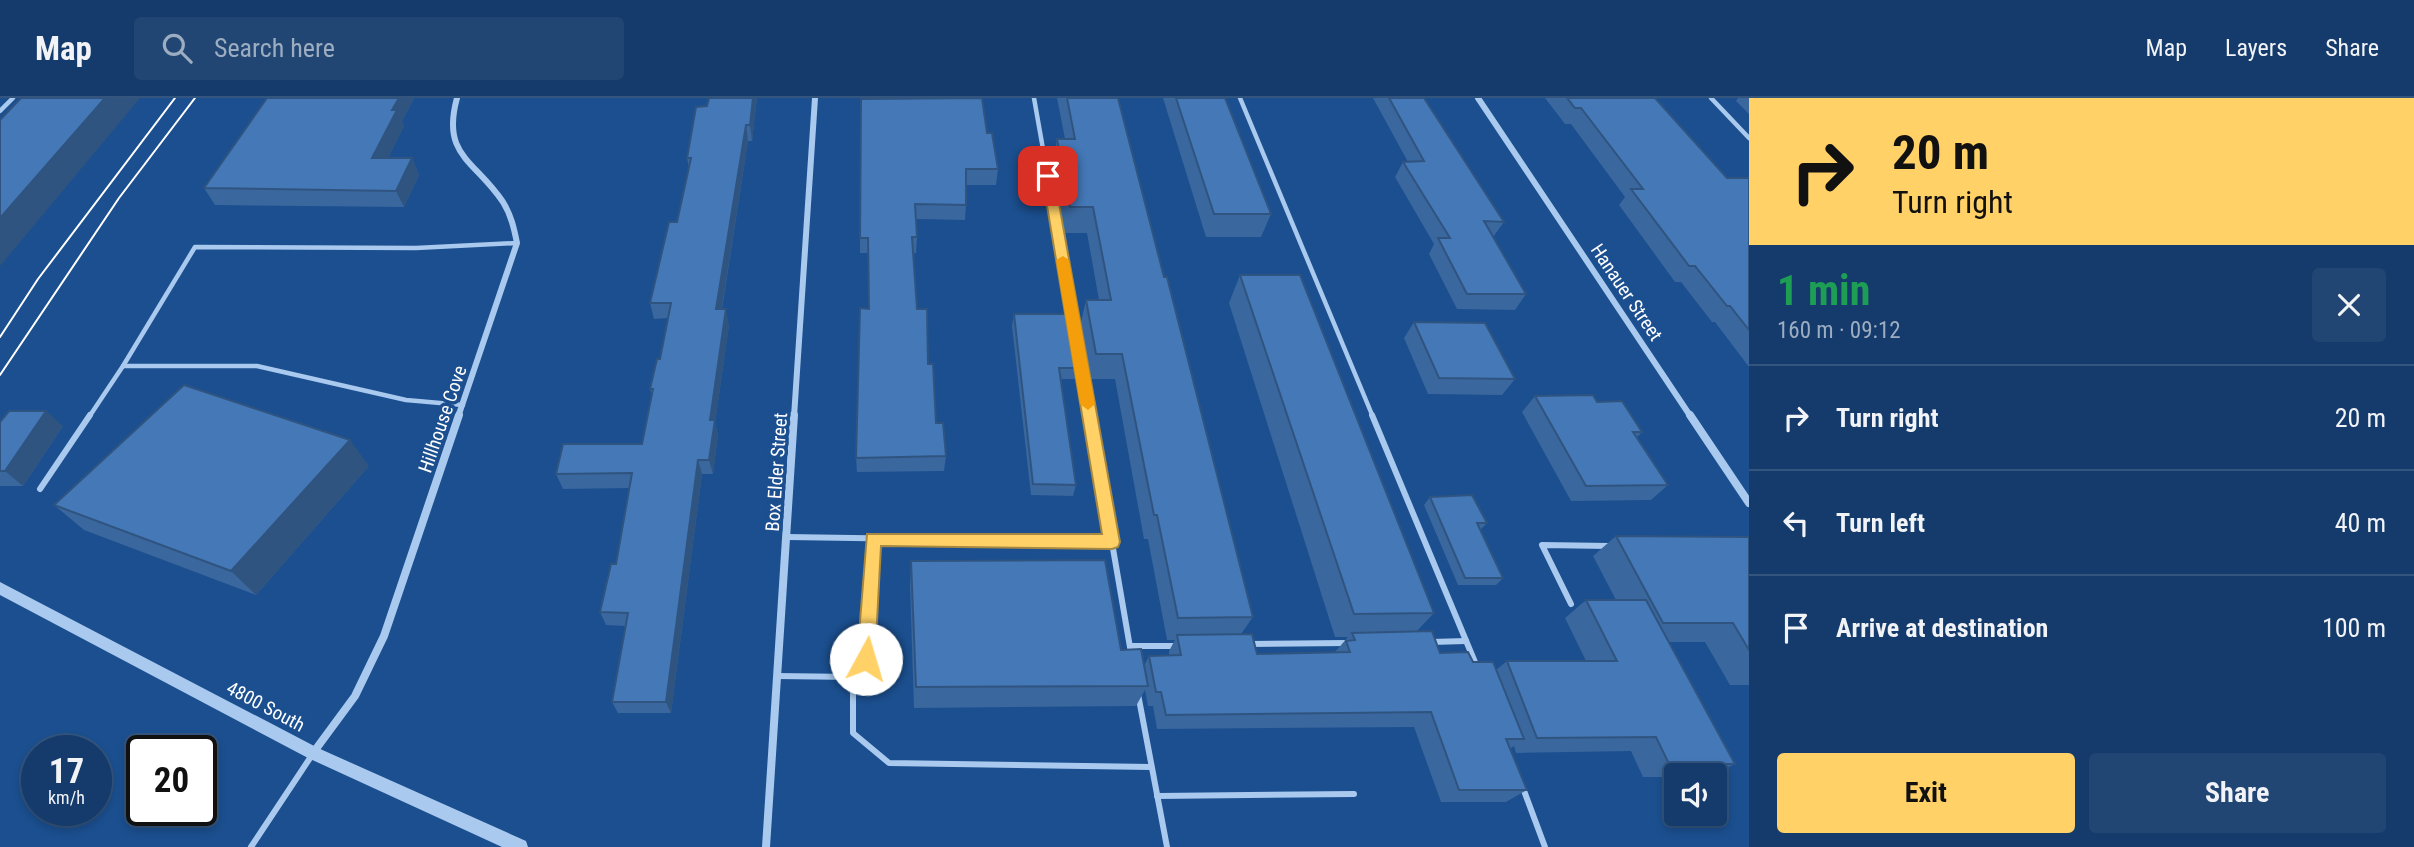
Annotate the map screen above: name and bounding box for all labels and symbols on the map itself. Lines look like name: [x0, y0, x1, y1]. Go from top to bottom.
pin: [1018, 146, 1078, 206]
street label: Hanauer Street: [1586, 239, 1667, 345]
street label: Hillhouse Cove: [413, 362, 472, 476]
street label: Box Elder Street: [761, 412, 792, 532]
position arrow: [829, 622, 903, 696]
street label: 4800 South: [223, 676, 309, 737]
speed limit sign: 20: [126, 735, 217, 826]

